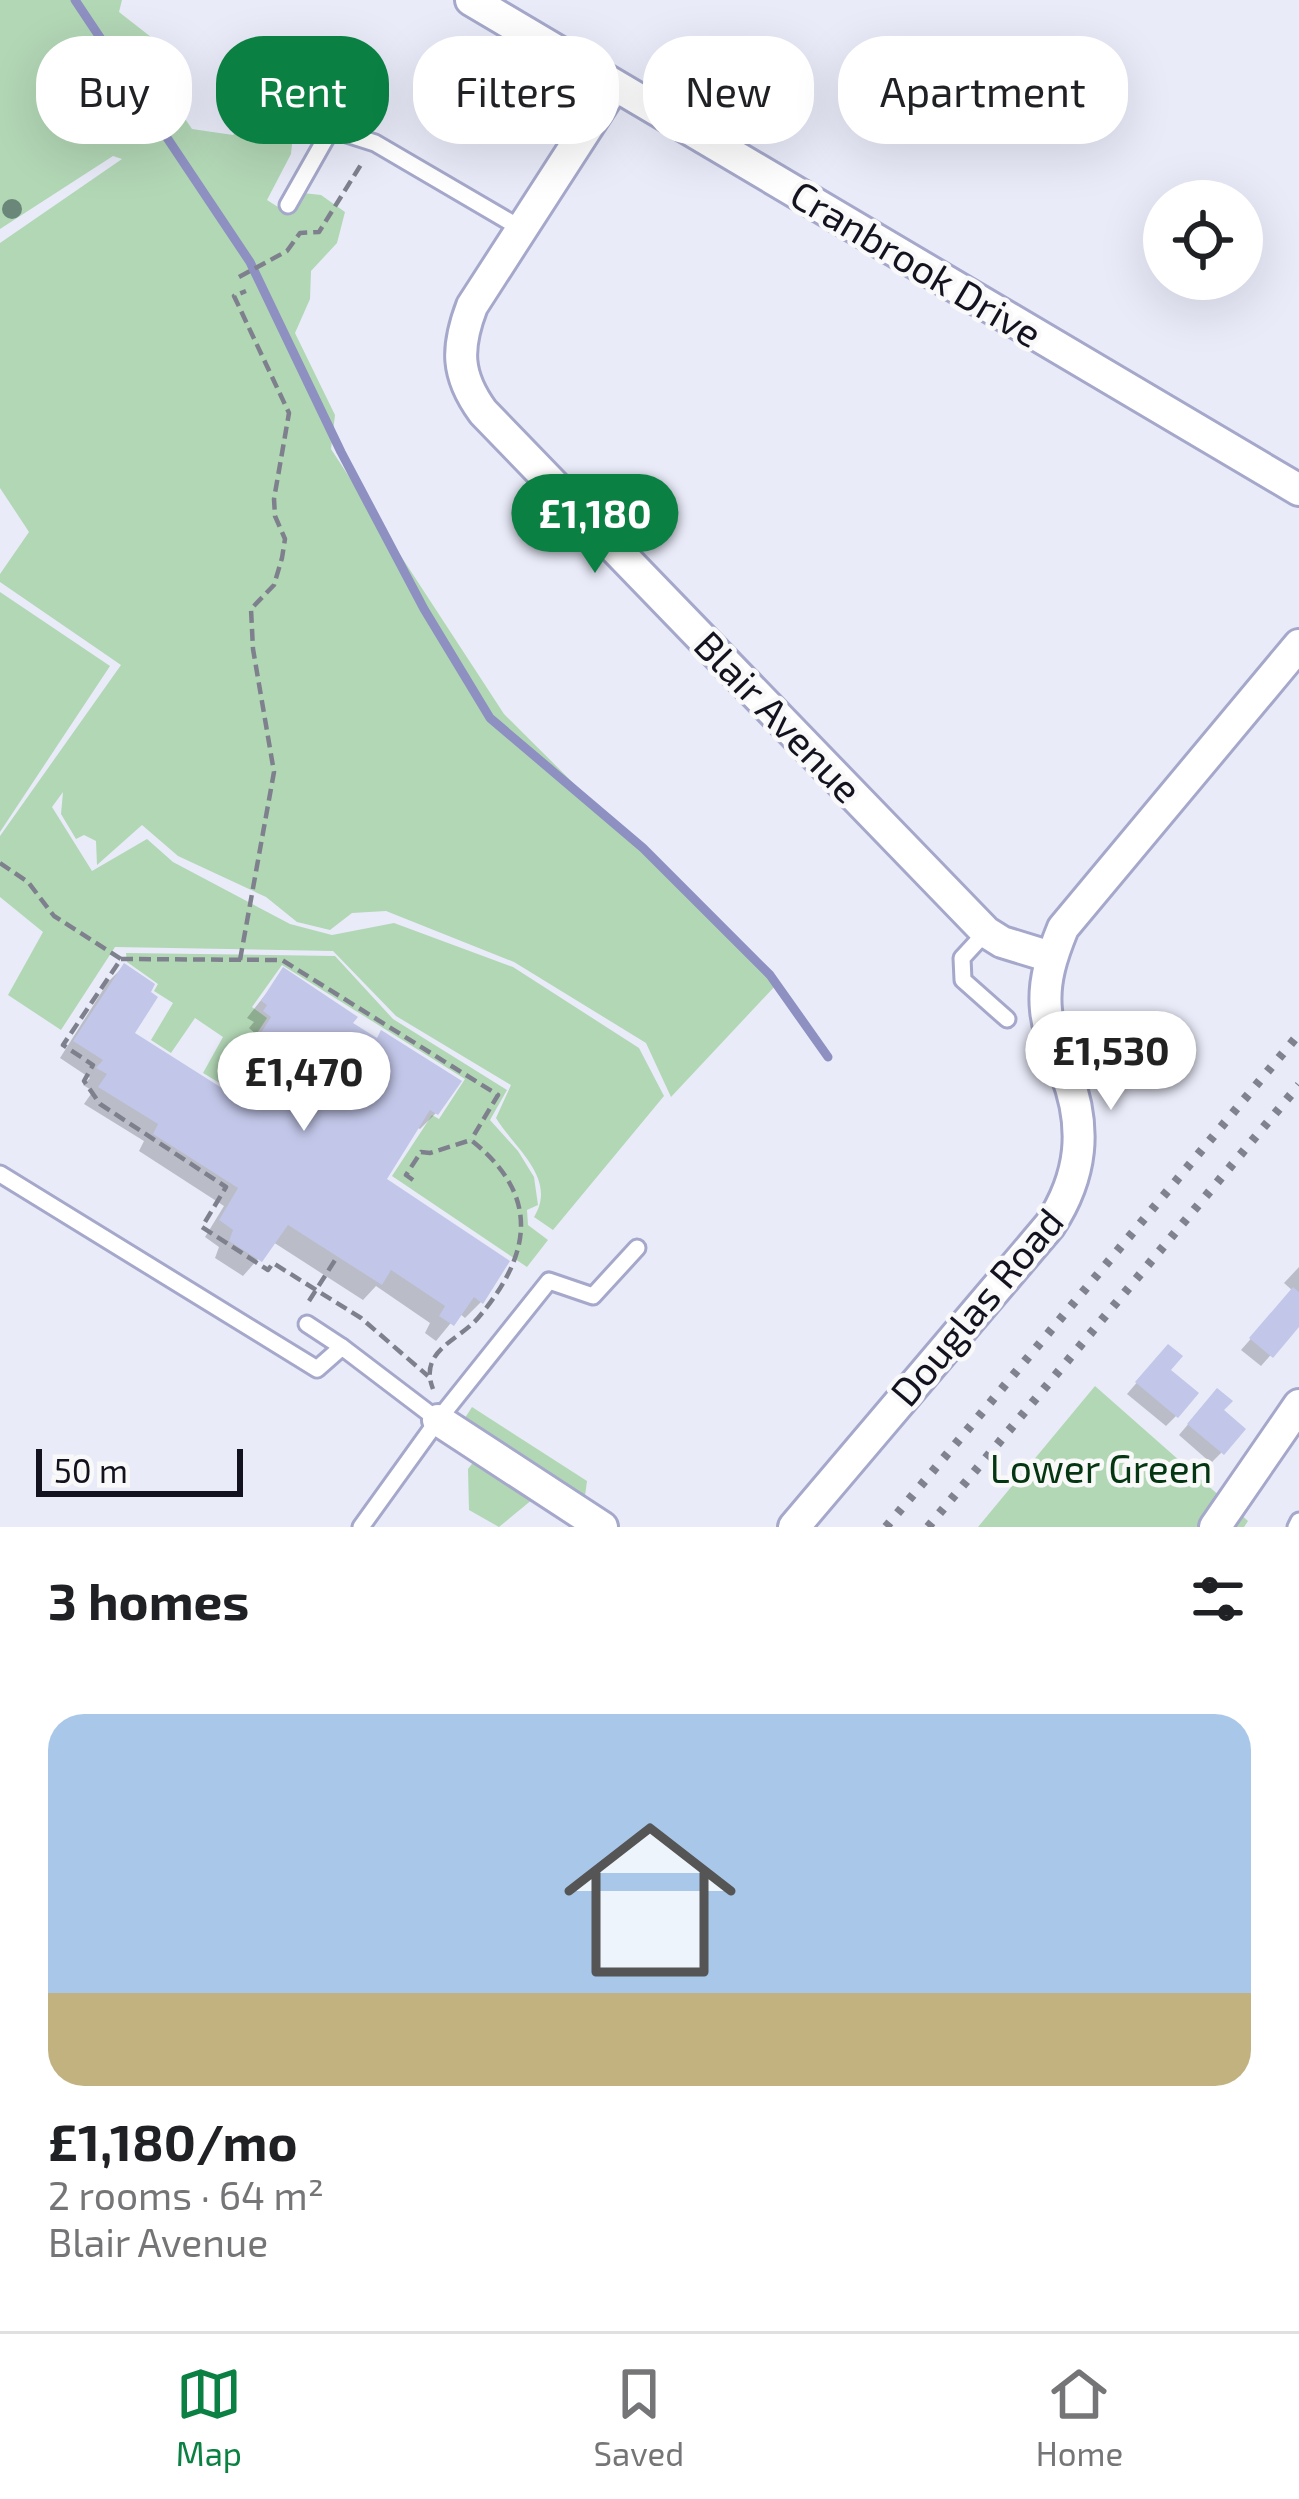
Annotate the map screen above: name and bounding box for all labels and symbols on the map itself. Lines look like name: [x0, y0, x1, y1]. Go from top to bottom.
street label: Cranbrook Drive: [783, 169, 1051, 356]
pin: £1,180: [497, 474, 693, 576]
street label: Blair Avenue: [686, 620, 872, 811]
pin: £1,530: [1013, 1011, 1209, 1113]
pin: £1,470: [206, 1032, 402, 1134]
street label: Douglas Road: [880, 1198, 1072, 1414]
scale bar: [36, 1443, 243, 1496]
park label: Lower Green: [990, 1444, 1212, 1491]

